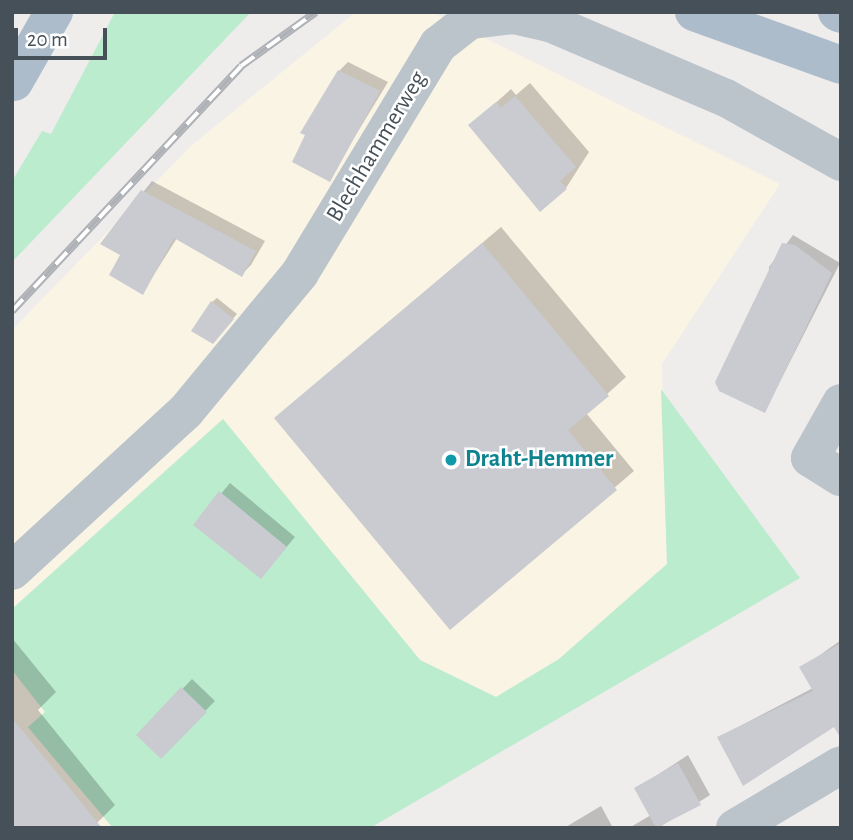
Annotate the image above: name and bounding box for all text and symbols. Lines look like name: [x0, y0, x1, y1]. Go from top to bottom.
scale bar: [18, 14, 110, 58]
text: 20 m: [27, 29, 68, 50]
street label: Blechhammerweg: [321, 66, 433, 228]
place label: Draht-Hemmer: [465, 446, 613, 474]
marker: Draht-Hemmer: [443, 452, 459, 468]

